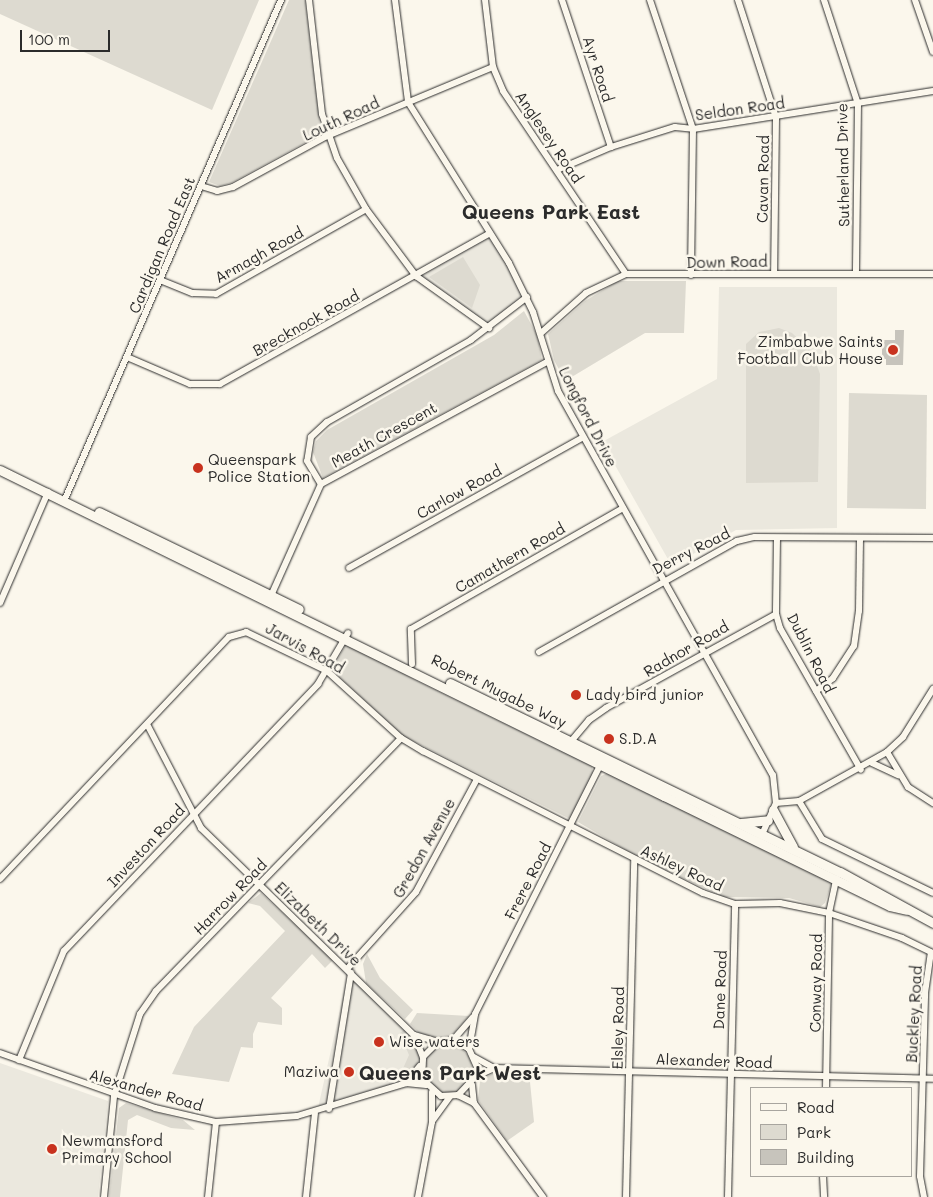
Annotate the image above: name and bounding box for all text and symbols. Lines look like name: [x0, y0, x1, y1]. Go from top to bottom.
scale bar: [22, 20, 112, 52]
text: 100 m: [28, 29, 70, 49]
street label: Ayr Road: [579, 34, 617, 104]
street label: Anglesey Road: [512, 88, 586, 186]
street label: Louth Road: [300, 93, 382, 145]
street label: Seldon Road: [694, 94, 786, 124]
street label: Sutherland Drive: [833, 103, 853, 227]
street label: Cavan Road: [753, 135, 773, 223]
street label: Cardigan Road East: [125, 174, 199, 316]
district label: Queens Park East: [462, 199, 640, 223]
street label: Armagh Road: [212, 223, 306, 287]
street label: Down Road: [686, 252, 768, 272]
street label: Brecknock Road: [250, 286, 362, 360]
place label: Zimbabwe Saints Football Club House: [738, 332, 883, 367]
marker: Zimbabwe Saints Football Club House: [887, 344, 899, 356]
street label: Longford Drive: [555, 364, 621, 470]
street label: Meath Crescent: [328, 398, 440, 472]
place label: Queenspark Police Station: [208, 450, 310, 485]
street label: Carlow Road: [414, 461, 504, 523]
marker: Queenspark Police Station: [192, 462, 204, 474]
street label: Camathern Road: [452, 519, 568, 597]
street label: Derry Road: [649, 524, 733, 578]
street label: Dublin Road: [783, 610, 839, 696]
street label: Radnor Road: [640, 617, 732, 681]
street label: Jarvis Road: [263, 619, 347, 677]
street label: Robert Mugabe Way: [428, 650, 570, 732]
place label: Lady bird junior: [586, 686, 704, 704]
marker: Lady bird junior: [570, 689, 582, 701]
place label: S.D.A: [619, 730, 657, 748]
marker: S.D.A: [603, 733, 615, 745]
street label: Gredon Avenue: [389, 795, 459, 901]
street label: Investon Road: [103, 801, 189, 891]
street label: Frere Road: [501, 839, 555, 923]
street label: Ashley Road: [638, 841, 726, 895]
street label: Harrow Road: [190, 856, 270, 938]
street label: Elizabeth Drive: [271, 878, 365, 970]
street label: Conway Road: [806, 933, 826, 1033]
street label: Dane Road: [710, 950, 730, 1030]
street label: Buckley Road: [902, 965, 926, 1063]
street label: Elsley Road: [608, 987, 628, 1069]
place label: Wise waters: [389, 1033, 480, 1051]
marker: Wise waters: [373, 1036, 385, 1048]
street label: Alexander Road: [655, 1050, 773, 1072]
district label: Queens Park West: [359, 1060, 541, 1084]
place label: Maziwa: [284, 1063, 339, 1081]
street label: Alexander Road: [87, 1065, 205, 1115]
marker: Maziwa: [343, 1066, 355, 1078]
legend: [750, 1087, 913, 1177]
text: Road: [797, 1097, 834, 1117]
text: Park: [797, 1122, 831, 1142]
place label: Newmansford Primary School: [62, 1131, 172, 1166]
marker: Newmansford Primary School: [46, 1143, 58, 1155]
text: Building: [797, 1147, 854, 1167]

